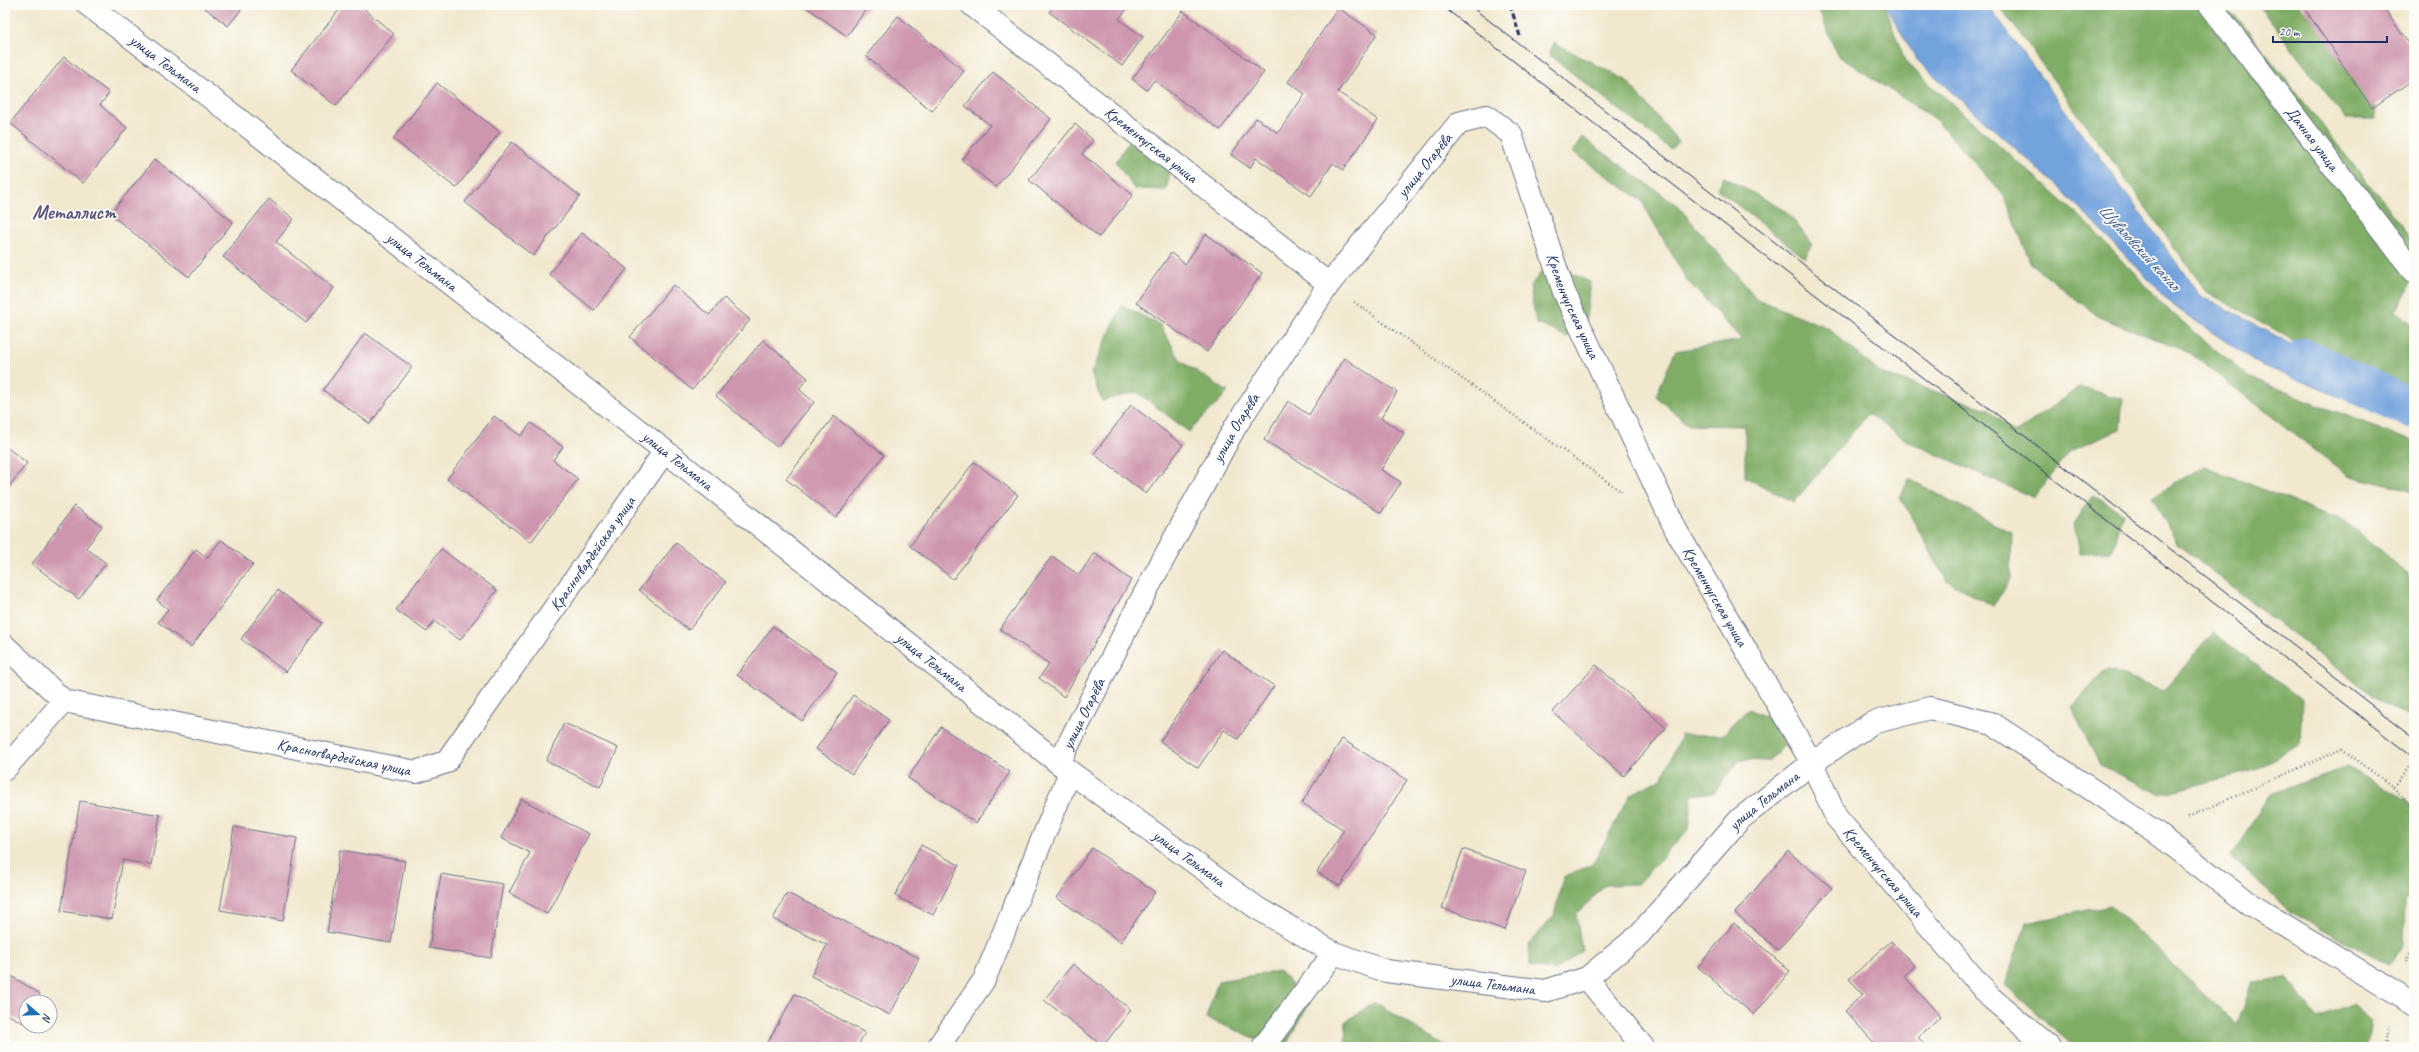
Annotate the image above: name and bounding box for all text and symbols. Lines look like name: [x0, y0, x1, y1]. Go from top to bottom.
scale bar: [2273, 18, 2387, 44]
text: 20 m: [2279, 24, 2301, 40]
street label: улица Тельмана: [125, 29, 206, 98]
street label: Кременчугская улица: [1100, 102, 1203, 188]
street label: Дачная улица: [2281, 102, 2344, 176]
street label: улица Огарёва: [1392, 128, 1457, 202]
district label: Металлист: [32, 200, 117, 225]
water label: Шуваловский канал: [2094, 200, 2186, 296]
street label: улица Тельмана: [381, 227, 462, 297]
street label: Кременчугская улица: [1542, 251, 1605, 363]
street label: улица Огарёва: [1207, 389, 1265, 467]
street label: улица Тельмана: [637, 426, 718, 496]
street label: Красногвардейская улица: [545, 491, 641, 615]
street label: Кременчугская улица: [1678, 543, 1753, 652]
street label: улица Тельмана: [891, 627, 972, 697]
street label: улица Огарёва: [1057, 674, 1110, 754]
street label: Красногвардейская улица: [275, 734, 414, 781]
street label: улица Тельмана: [1724, 766, 1804, 836]
street label: Кременчугская улица: [1839, 823, 1928, 922]
street label: улица Тельмана: [1148, 825, 1230, 892]
street label: улица Тельмана: [1448, 969, 1537, 1000]
north arrow: [18, 994, 58, 1034]
text: N: [39, 1012, 55, 1025]

